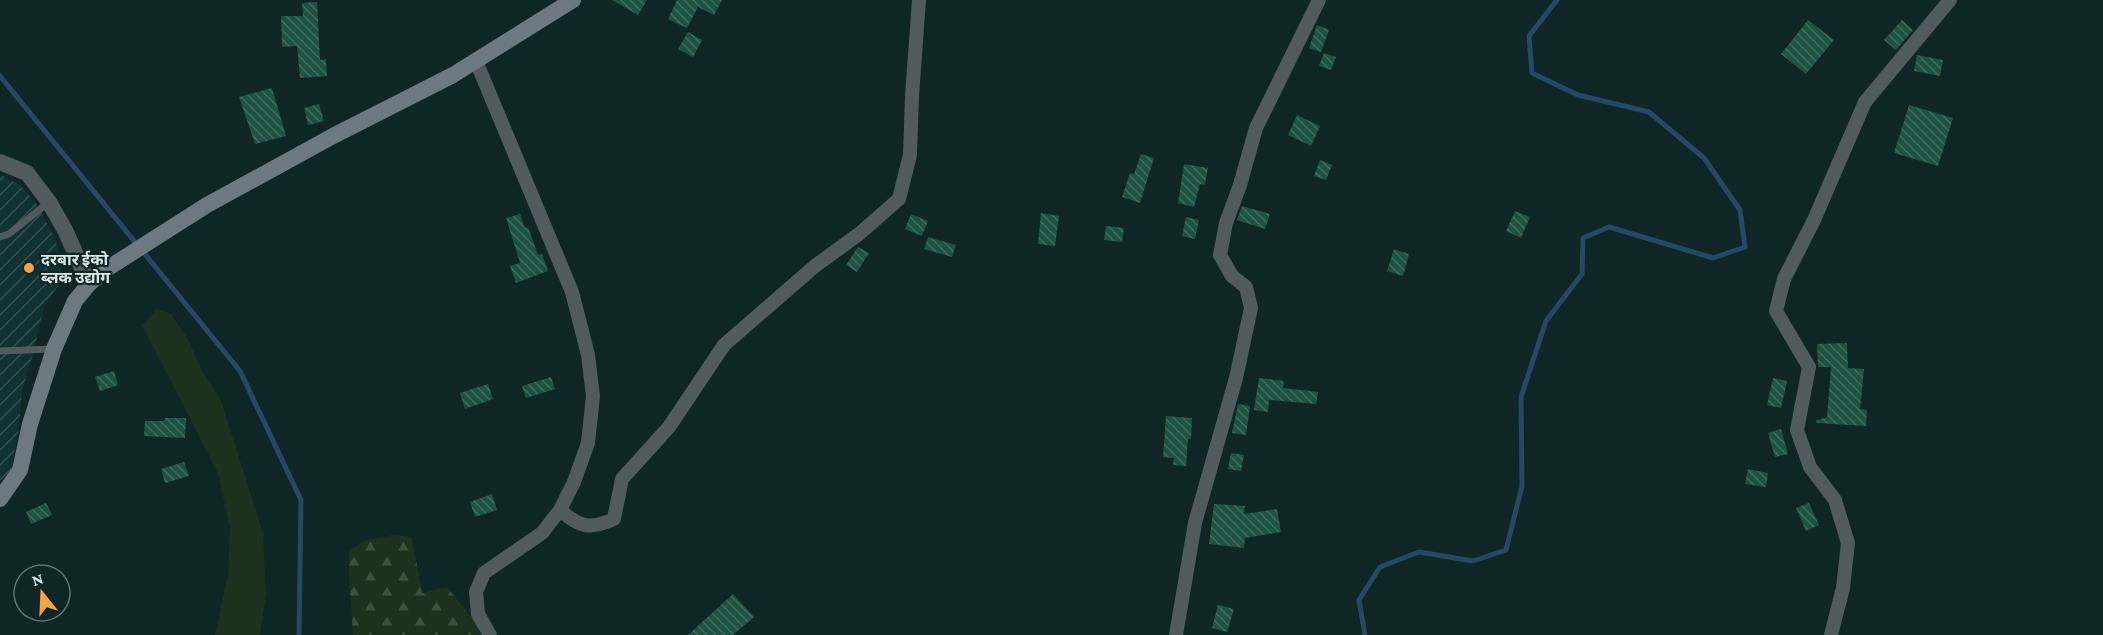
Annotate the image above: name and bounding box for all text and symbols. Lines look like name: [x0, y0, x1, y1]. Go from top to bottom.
place label: दरबार ईको ब्लक उद्योग: [41, 250, 111, 286]
marker: दरबार ईको ब्लक उद्योग: [22, 261, 36, 275]
north arrow: [12, 563, 72, 623]
text: N: [30, 569, 45, 589]

